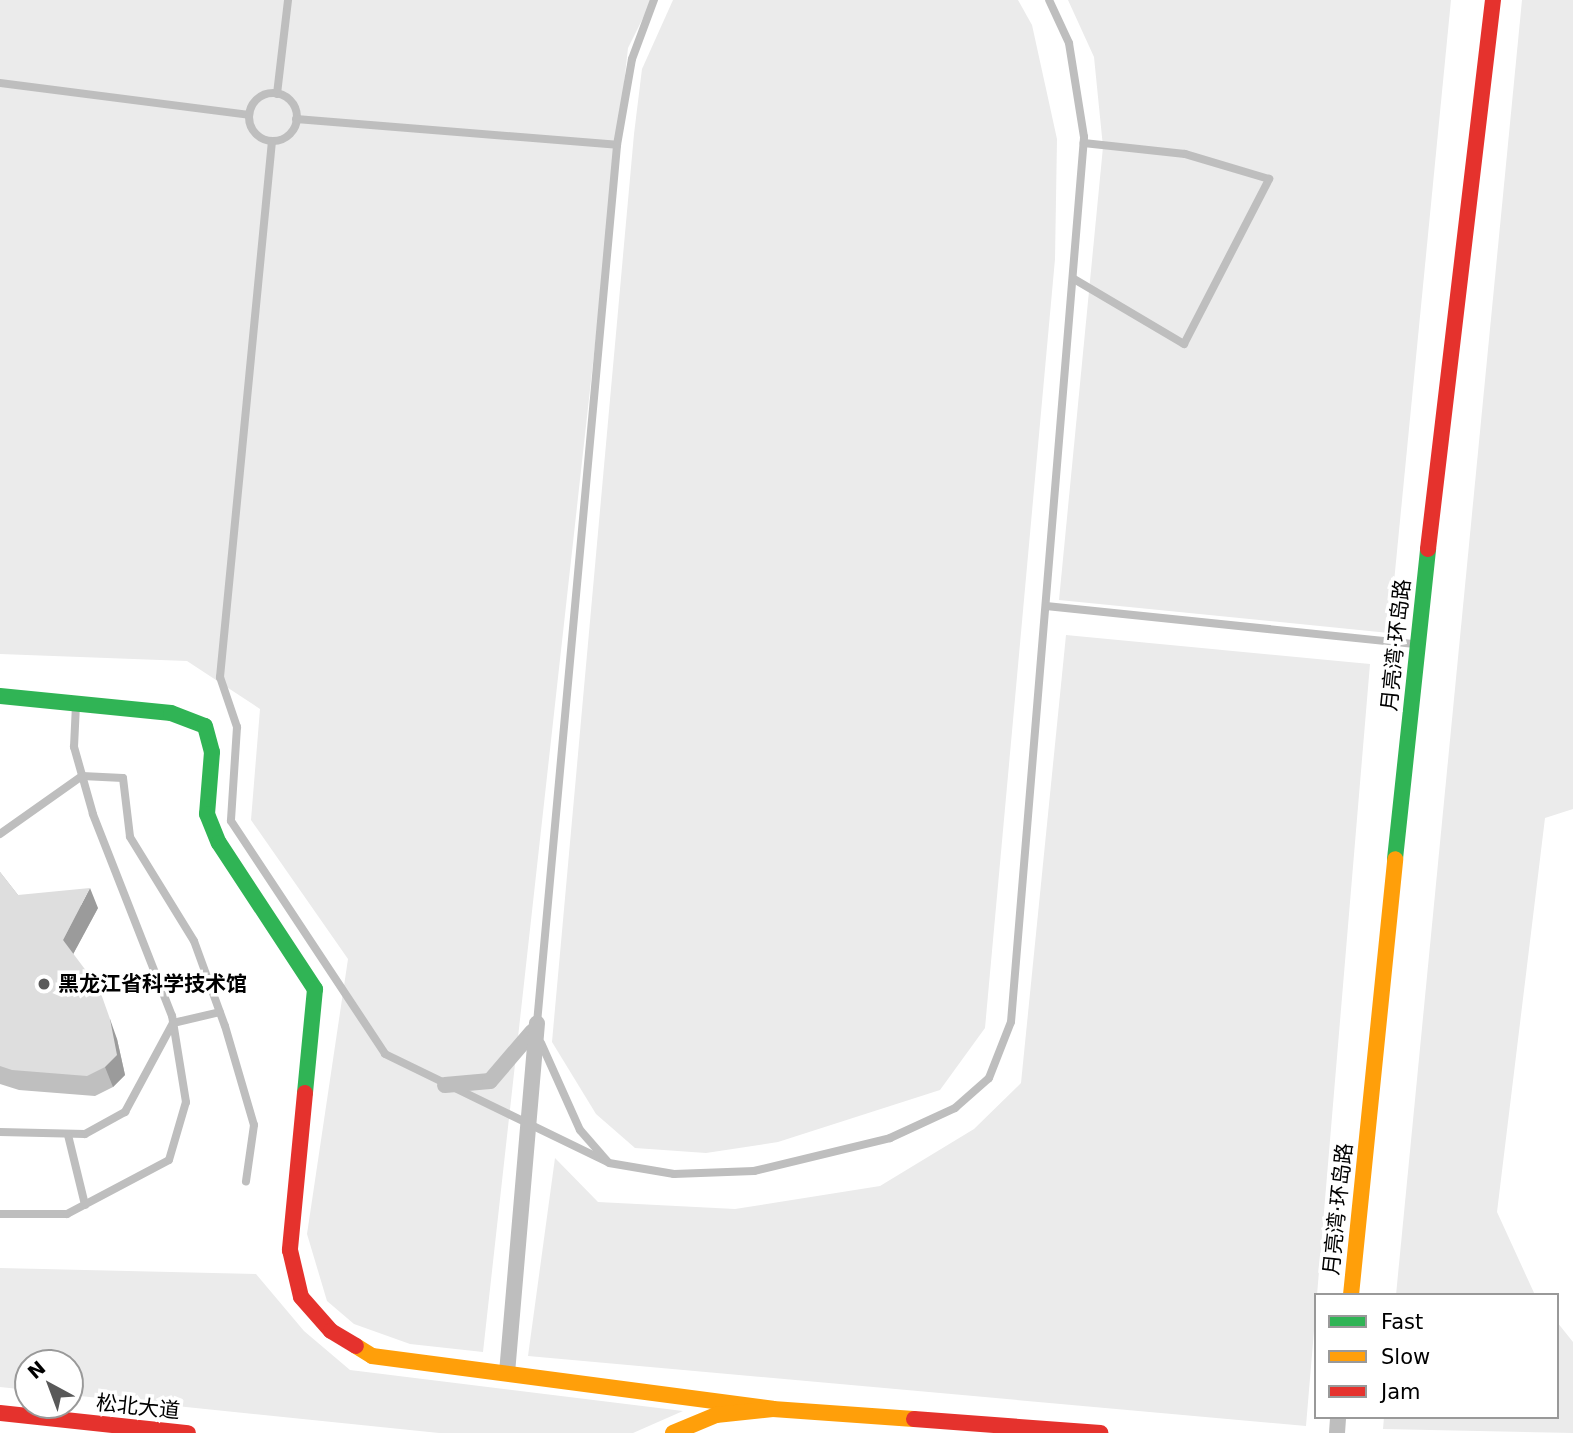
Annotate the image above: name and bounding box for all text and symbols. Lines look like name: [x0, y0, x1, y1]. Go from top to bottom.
street label: 月亮湾·环岛路: [1377, 578, 1415, 712]
place label: 黑龙江省科学技术馆: [58, 971, 247, 997]
marker: 黑龙江省科学技术馆: [36, 976, 52, 992]
street label: 月亮湾·环岛路: [1319, 1142, 1357, 1276]
legend: [1314, 1293, 1559, 1419]
text: Fast: [1381, 1310, 1423, 1334]
text: Slow: [1381, 1345, 1430, 1369]
north arrow: [14, 1349, 84, 1419]
text: N: [23, 1356, 50, 1383]
text: Jam: [1381, 1380, 1421, 1404]
street label: 松北大道: [95, 1390, 181, 1424]

